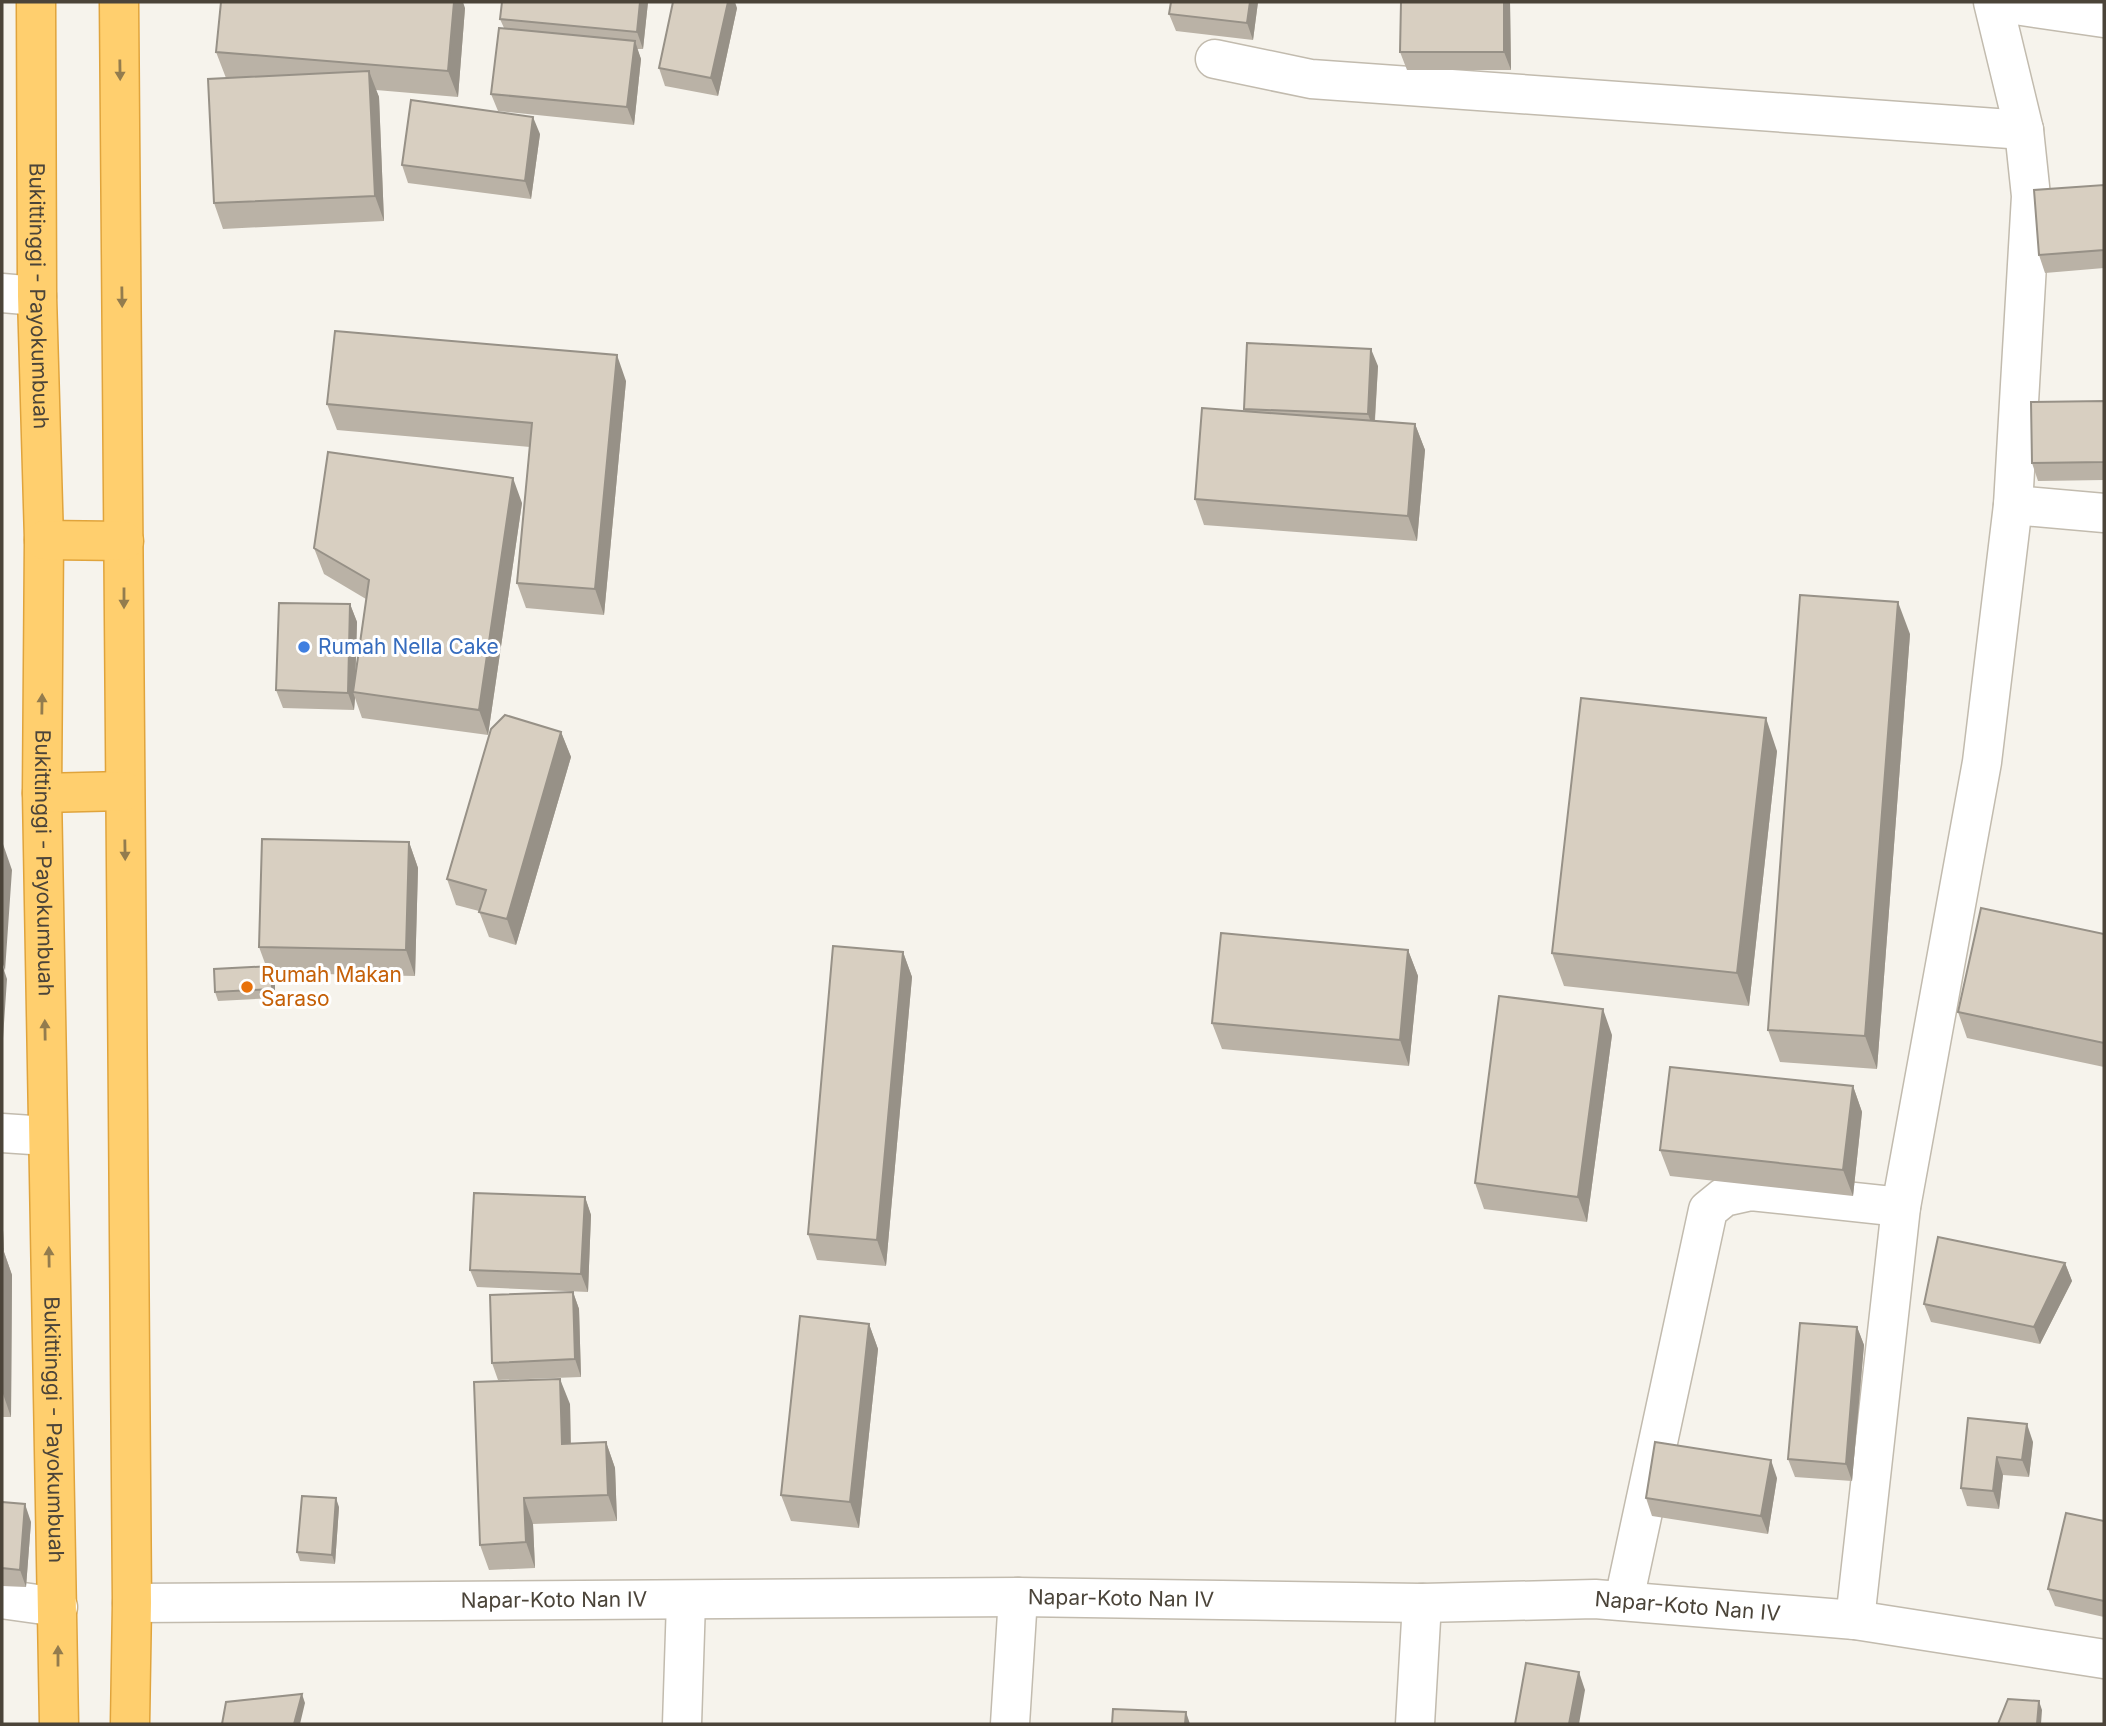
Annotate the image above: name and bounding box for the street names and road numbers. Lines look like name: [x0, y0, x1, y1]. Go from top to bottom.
street label: Bukittinggi - Payokumbuah: [25, 163, 54, 430]
street label: Bukittinggi - Payokumbuah: [30, 729, 59, 996]
street label: Bukittinggi - Payokumbuah: [39, 1296, 69, 1563]
street label: Napar-Koto Nan IV: [1028, 1584, 1214, 1612]
street label: Napar-Koto Nan IV: [1594, 1586, 1782, 1626]
street label: Napar-Koto Nan IV: [461, 1587, 647, 1613]

